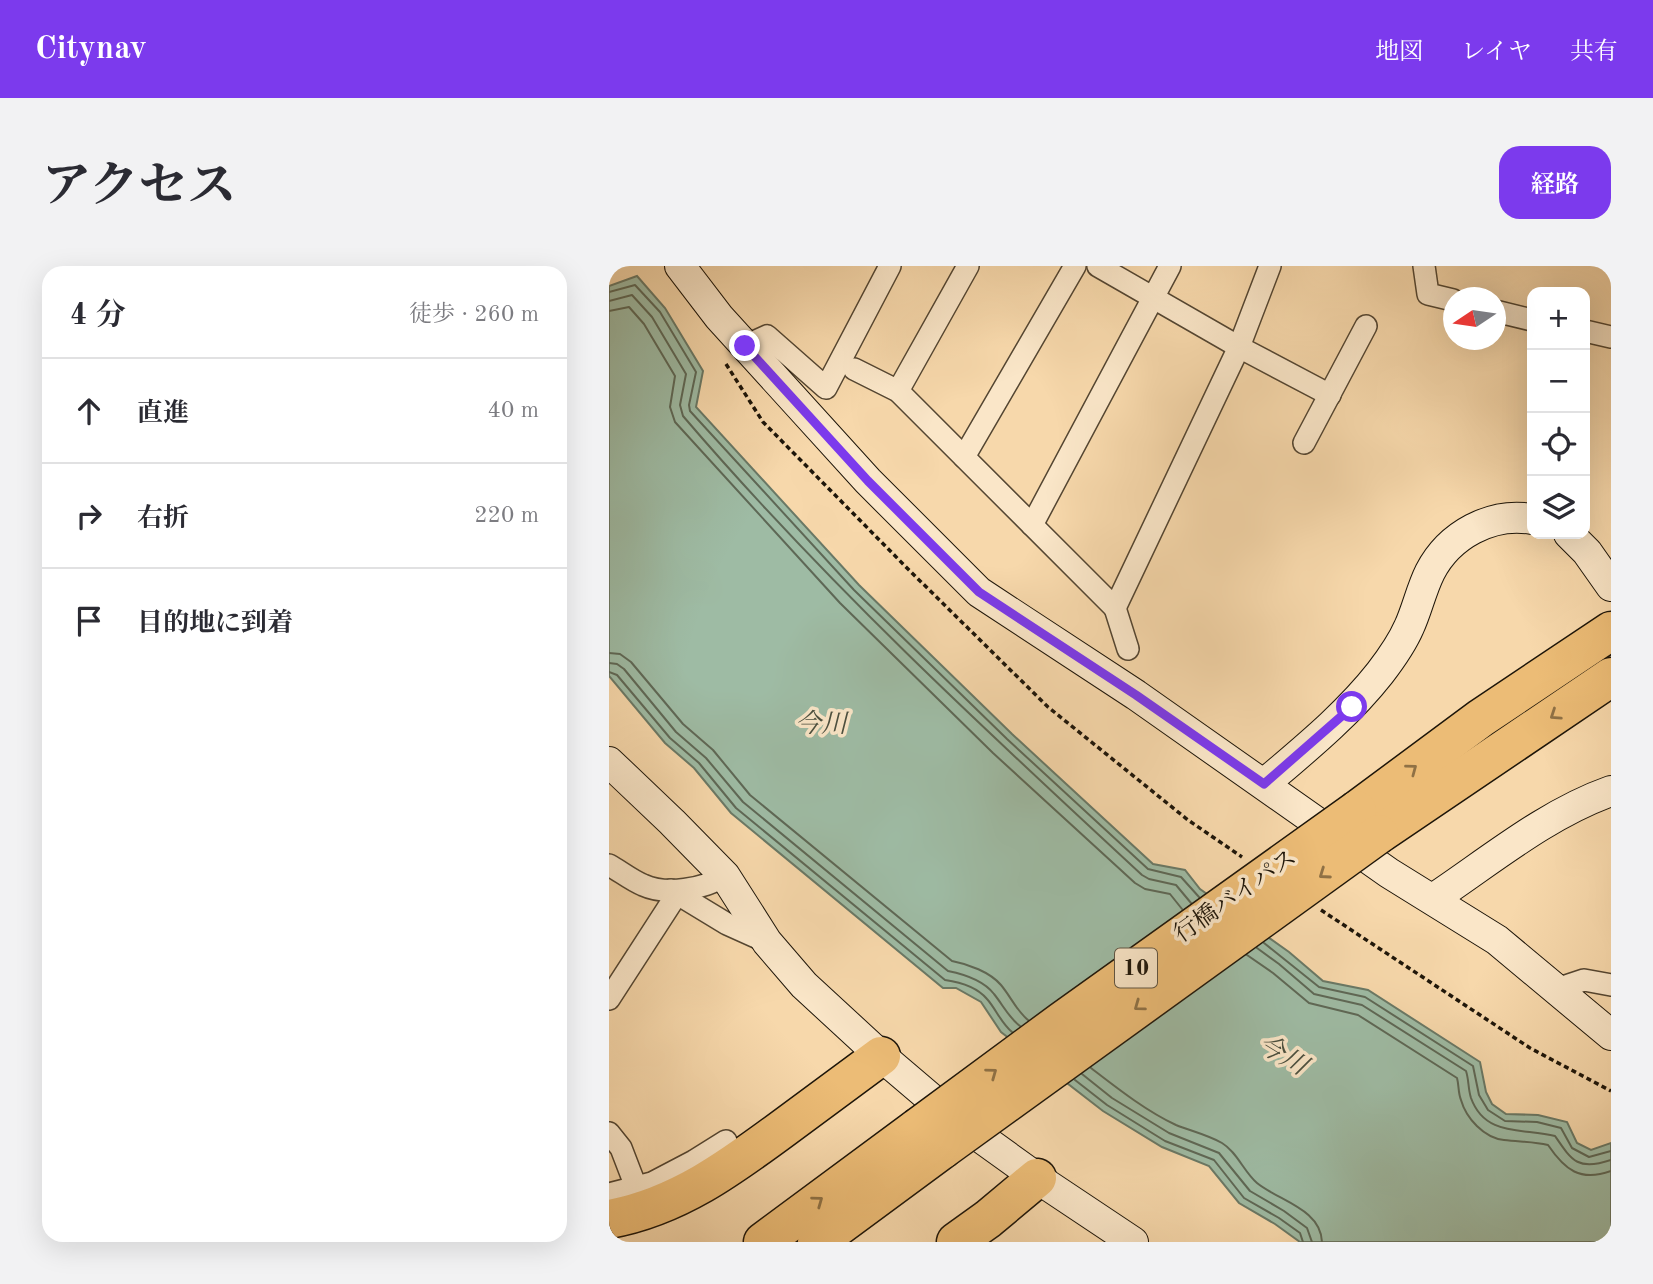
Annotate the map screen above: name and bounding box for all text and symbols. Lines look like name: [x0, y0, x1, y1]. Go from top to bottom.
text: Citynav: [35, 33, 147, 66]
text: 地図: [1375, 41, 1423, 65]
text: レイヤ: [1461, 41, 1532, 65]
text: 共有: [1570, 41, 1618, 65]
button: 経路: [1499, 146, 1611, 219]
text: アクセス: [42, 164, 237, 213]
north arrow: [1443, 287, 1506, 350]
map controls: [1527, 287, 1590, 539]
button: +: [1527, 287, 1590, 350]
text: 4 分: [70, 301, 126, 331]
text: 徒歩 · 260 m: [409, 303, 539, 326]
route end: [729, 330, 760, 361]
button: −: [1527, 350, 1590, 413]
icon: ahead: [70, 392, 108, 430]
text: 40 m: [488, 399, 539, 422]
text: 直進: [137, 401, 189, 427]
button: locate: [1527, 413, 1590, 476]
button: layers: [1527, 476, 1590, 539]
icon: right: [70, 497, 108, 535]
text: 220 m: [474, 504, 539, 527]
text: 右折: [137, 506, 189, 532]
icon: arrive: [70, 602, 108, 640]
text: 目的地に到着: [137, 611, 293, 637]
route start: [1336, 691, 1367, 722]
one-way arrow: [1549, 707, 1562, 720]
water label: 今川: [795, 709, 850, 738]
one-way arrow: [1404, 765, 1417, 778]
street label: 行橋バイパス: [1169, 844, 1302, 948]
one-way arrow: [1319, 866, 1332, 878]
road number: 10: [1115, 948, 1157, 988]
one-way arrow: [1134, 998, 1147, 1011]
water label: 今川: [1253, 1029, 1315, 1082]
one-way arrow: [984, 1069, 996, 1081]
one-way arrow: [810, 1197, 823, 1210]

